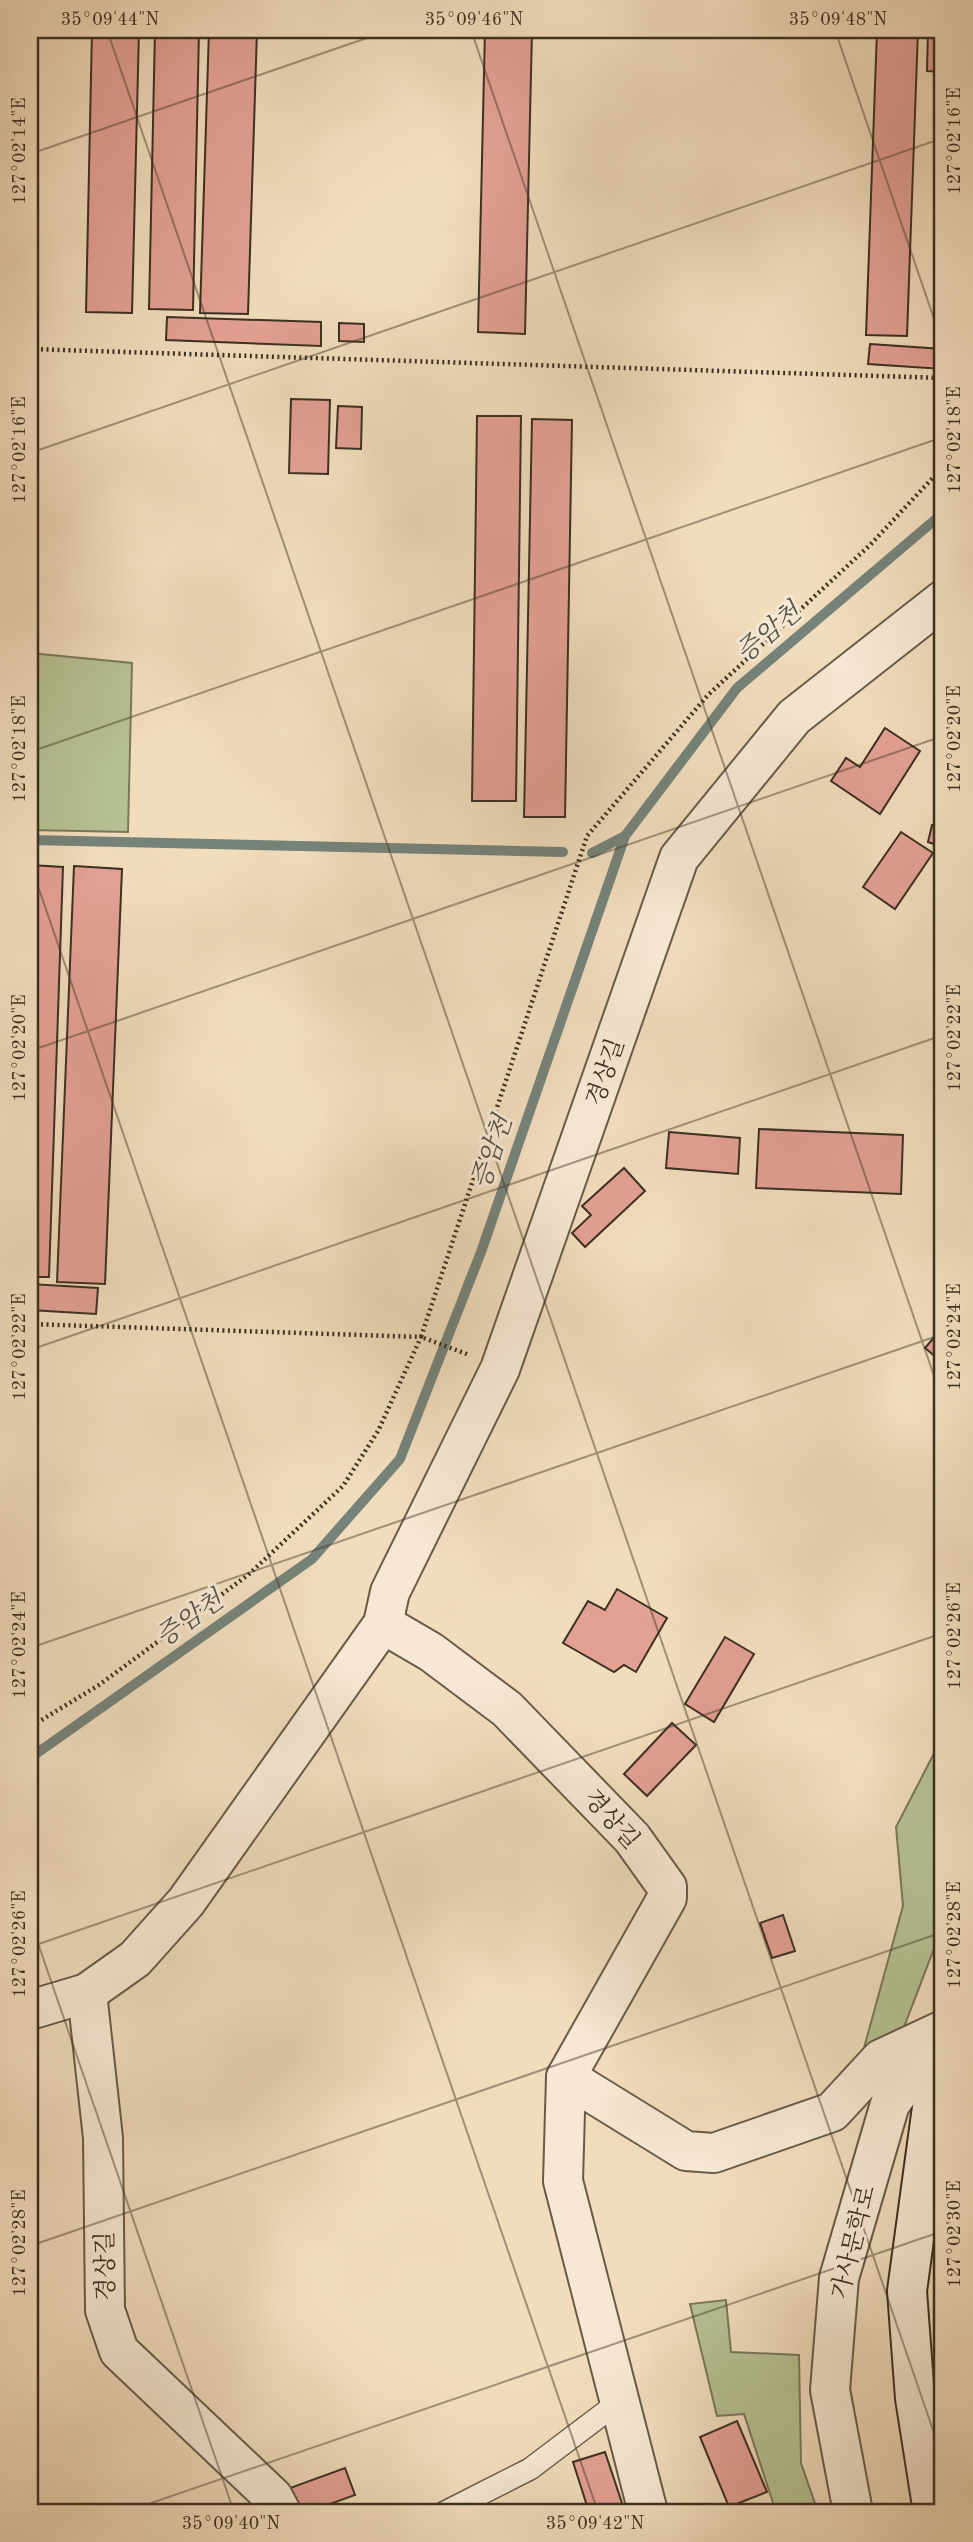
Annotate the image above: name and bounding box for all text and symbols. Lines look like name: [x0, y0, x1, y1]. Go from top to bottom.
text: 35°09'44"N: [61, 11, 159, 29]
text: 35°09'46"N: [425, 11, 523, 29]
text: 35°09'48"N: [789, 11, 887, 29]
text: 127°02'16"E: [946, 87, 964, 195]
text: 127°02'14"E: [11, 97, 29, 205]
text: 127°02'18"E: [946, 386, 964, 494]
text: 127°02'16"E: [11, 396, 29, 504]
water label: 증암천: [730, 596, 808, 668]
text: 127°02'20"E: [946, 685, 964, 793]
text: 127°02'18"E: [11, 695, 29, 803]
text: 127°02'22"E: [946, 984, 964, 1092]
text: 127°02'20"E: [11, 994, 29, 1102]
street label: 경상길: [582, 1035, 630, 1109]
water label: 증암천: [465, 1110, 518, 1193]
text: 127°02'24"E: [946, 1283, 964, 1391]
text: 127°02'22"E: [11, 1293, 29, 1401]
text: 127°02'26"E: [946, 1582, 964, 1690]
water label: 증암천: [150, 1584, 230, 1652]
text: 127°02'24"E: [11, 1591, 29, 1699]
street label: 경상길: [578, 1785, 644, 1854]
text: 127°02'28"E: [946, 1881, 964, 1989]
text: 127°02'26"E: [11, 1890, 29, 1998]
text: 127°02'30"E: [946, 2180, 964, 2288]
street label: 가사문학로: [827, 2183, 881, 2302]
text: 127°02'28"E: [11, 2189, 29, 2297]
street label: 경상길: [92, 2231, 120, 2301]
text: 35°09'40"N: [182, 2515, 280, 2533]
text: 35°09'42"N: [546, 2515, 644, 2533]

